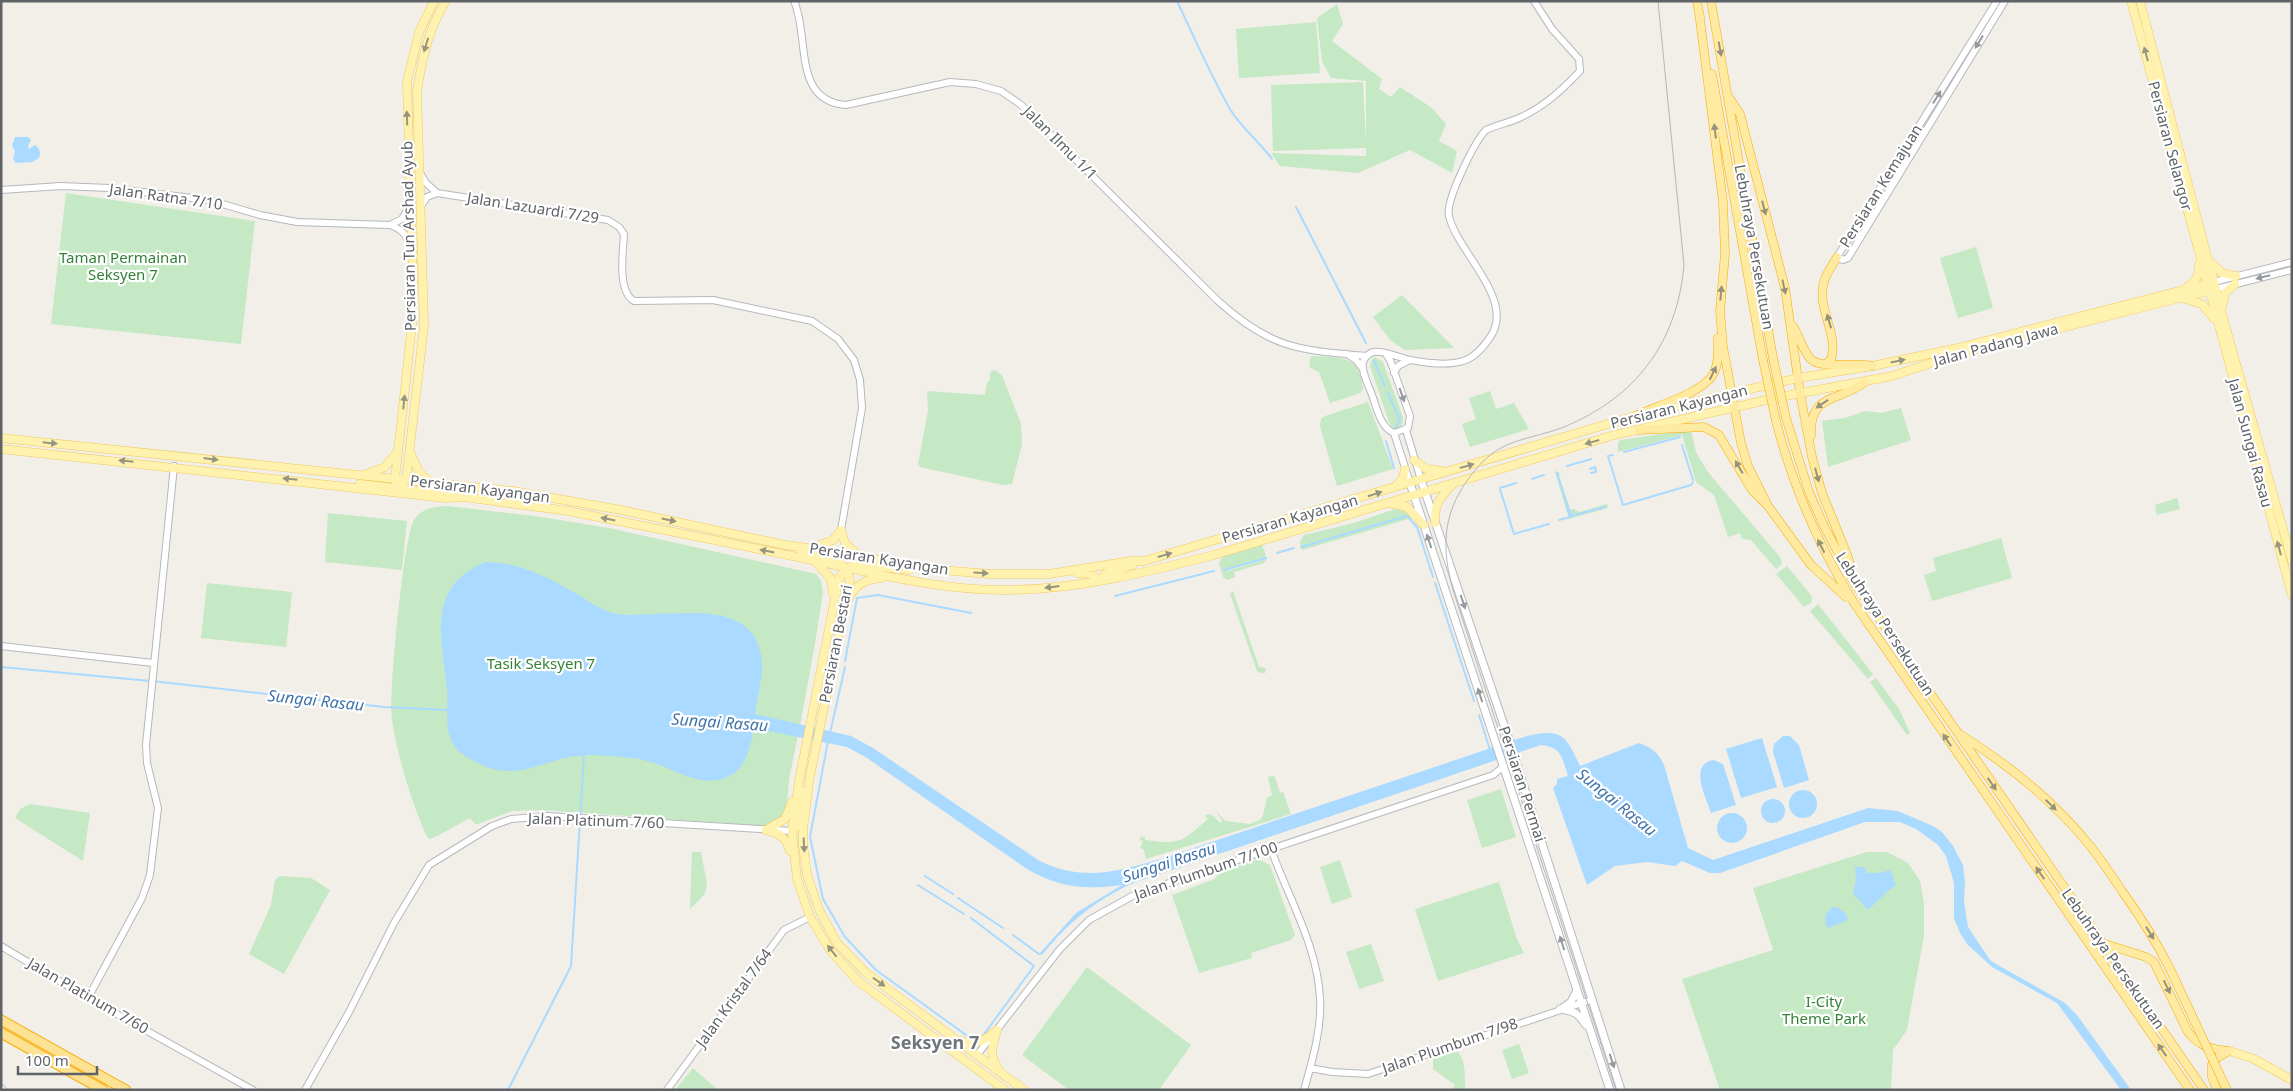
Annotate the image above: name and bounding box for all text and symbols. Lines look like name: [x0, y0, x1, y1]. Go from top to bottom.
one-way arrow: [1974, 36, 1984, 49]
one-way arrow: [421, 38, 429, 53]
one-way arrow: [1716, 41, 1724, 57]
one-way arrow: [2141, 47, 2149, 62]
street label: Persiaran Selangor: [2144, 79, 2198, 213]
one-way arrow: [1932, 90, 1942, 104]
street label: Jalan Ilmu 1/1: [1018, 100, 1102, 184]
one-way arrow: [403, 110, 411, 126]
street label: Persiaran Kemajuan: [1834, 120, 1926, 251]
one-way arrow: [1711, 123, 1719, 139]
street label: Persiaran Tun Arshad Ayub: [396, 141, 420, 331]
street label: Lebuhraya Persekutuan: [1731, 163, 1779, 331]
street label: Jalan Ratna 7/10: [106, 178, 224, 214]
street label: Jalan Lazuardi 7/29: [464, 186, 600, 227]
one-way arrow: [1760, 201, 1768, 216]
park label: Taman Permainan Seksyen 7: [59, 247, 187, 284]
one-way arrow: [2256, 273, 2271, 281]
one-way arrow: [1780, 279, 1788, 294]
one-way arrow: [1718, 285, 1726, 301]
one-way arrow: [1824, 314, 1832, 329]
street label: Jalan Padang Jawa: [1929, 318, 2060, 371]
one-way arrow: [1890, 357, 1905, 365]
one-way arrow: [1709, 365, 1717, 380]
street label: Jalan Sungai Rasau: [2224, 374, 2278, 509]
street label: Persiaran Kayangan: [1608, 379, 1749, 433]
one-way arrow: [1398, 388, 1406, 403]
one-way arrow: [400, 394, 408, 410]
one-way arrow: [1815, 399, 1829, 409]
one-way arrow: [1584, 438, 1599, 446]
one-way arrow: [42, 439, 58, 447]
one-way arrow: [204, 455, 220, 463]
one-way arrow: [118, 457, 134, 465]
one-way arrow: [1460, 461, 1475, 469]
one-way arrow: [1735, 461, 1744, 474]
one-way arrow: [1813, 467, 1821, 482]
street label: Persiaran Kayangan: [409, 470, 551, 507]
one-way arrow: [282, 475, 298, 483]
street label: Persiaran Kayangan: [1219, 489, 1360, 547]
one-way arrow: [1368, 489, 1383, 497]
one-way arrow: [599, 514, 615, 522]
one-way arrow: [661, 516, 676, 524]
one-way arrow: [1425, 533, 1432, 548]
street label: Persiaran Kayangan: [808, 537, 950, 579]
one-way arrow: [1817, 538, 1825, 553]
one-way arrow: [2274, 540, 2282, 555]
one-way arrow: [759, 547, 774, 555]
street label: Lebuhraya Persekutuan: [1832, 548, 1940, 699]
one-way arrow: [1157, 551, 1172, 559]
one-way arrow: [974, 570, 990, 578]
street label: Persiaran Bestari: [814, 583, 856, 705]
one-way arrow: [1043, 583, 1059, 591]
one-way arrow: [1459, 595, 1467, 610]
park label: Tasik Seksyen 7: [487, 653, 595, 673]
water label: Sungai Rasau: [267, 684, 365, 716]
one-way arrow: [1476, 687, 1484, 702]
water label: Sungai Rasau: [671, 708, 769, 736]
street label: Persiaran Permai: [1495, 723, 1551, 844]
one-way arrow: [1942, 733, 1952, 746]
water label: Sungai Rasau: [1572, 763, 1662, 841]
one-way arrow: [1987, 777, 1997, 791]
one-way arrow: [2045, 798, 2057, 810]
street label: Jalan Platinum 7/60: [526, 808, 665, 832]
street label: Jalan Plumbum 7/100: [1129, 836, 1280, 905]
one-way arrow: [800, 837, 808, 853]
water label: Sungai Rasau: [1120, 837, 1218, 887]
one-way arrow: [2035, 866, 2045, 880]
street label: Lebuhraya Persekutuan: [2058, 884, 2170, 1033]
one-way arrow: [2146, 926, 2155, 939]
one-way arrow: [1558, 935, 1566, 950]
street label: Jalan Kristal 7/64: [689, 944, 776, 1052]
one-way arrow: [826, 945, 837, 958]
street label: Jalan Platinum 7/60: [23, 951, 153, 1038]
one-way arrow: [872, 977, 885, 987]
one-way arrow: [2162, 980, 2171, 995]
park label: I-City Theme Park: [1782, 991, 1866, 1028]
street label: Jalan Plumbum 7/98: [1377, 1012, 1520, 1078]
district label: Seksyen 7: [891, 1030, 979, 1054]
one-way arrow: [2157, 1043, 2167, 1056]
scale bar: [18, 1044, 96, 1076]
text: 100 m: [25, 1050, 69, 1070]
one-way arrow: [1609, 1054, 1616, 1069]

